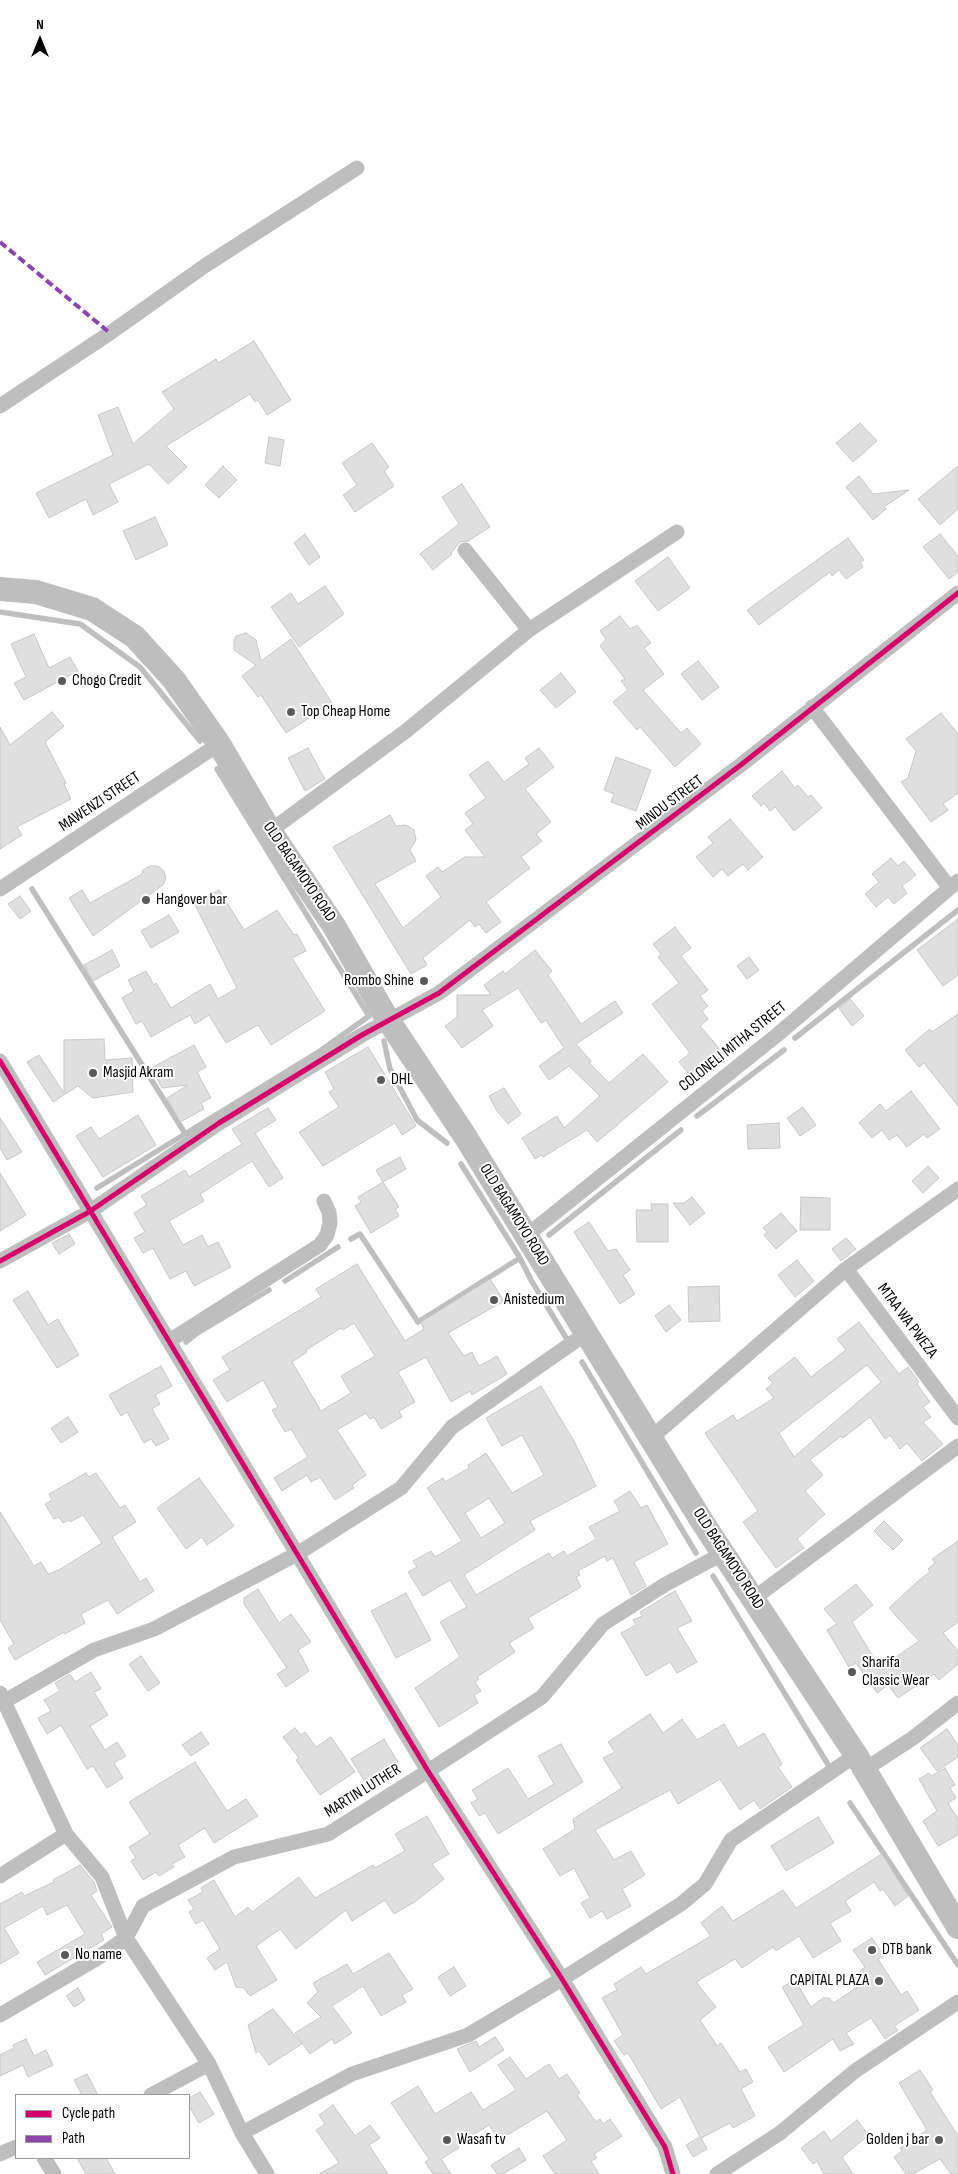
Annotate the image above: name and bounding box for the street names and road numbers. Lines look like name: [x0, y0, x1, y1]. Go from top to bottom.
street label: MAWENZI STREET: [56, 768, 144, 836]
street label: MINDU STREET: [632, 771, 708, 835]
street label: OLD BAGAMOYO ROAD: [258, 818, 340, 926]
street label: COLONELI MITHA STREET: [675, 998, 791, 1096]
street label: OLD BAGAMOYO ROAD: [475, 1160, 553, 1270]
street label: MTAA WA PWEZA: [873, 1280, 941, 1362]
street label: OLD BAGAMOYO ROAD: [688, 1505, 768, 1613]
street label: MARTIN LUTHER: [321, 1760, 405, 1822]

